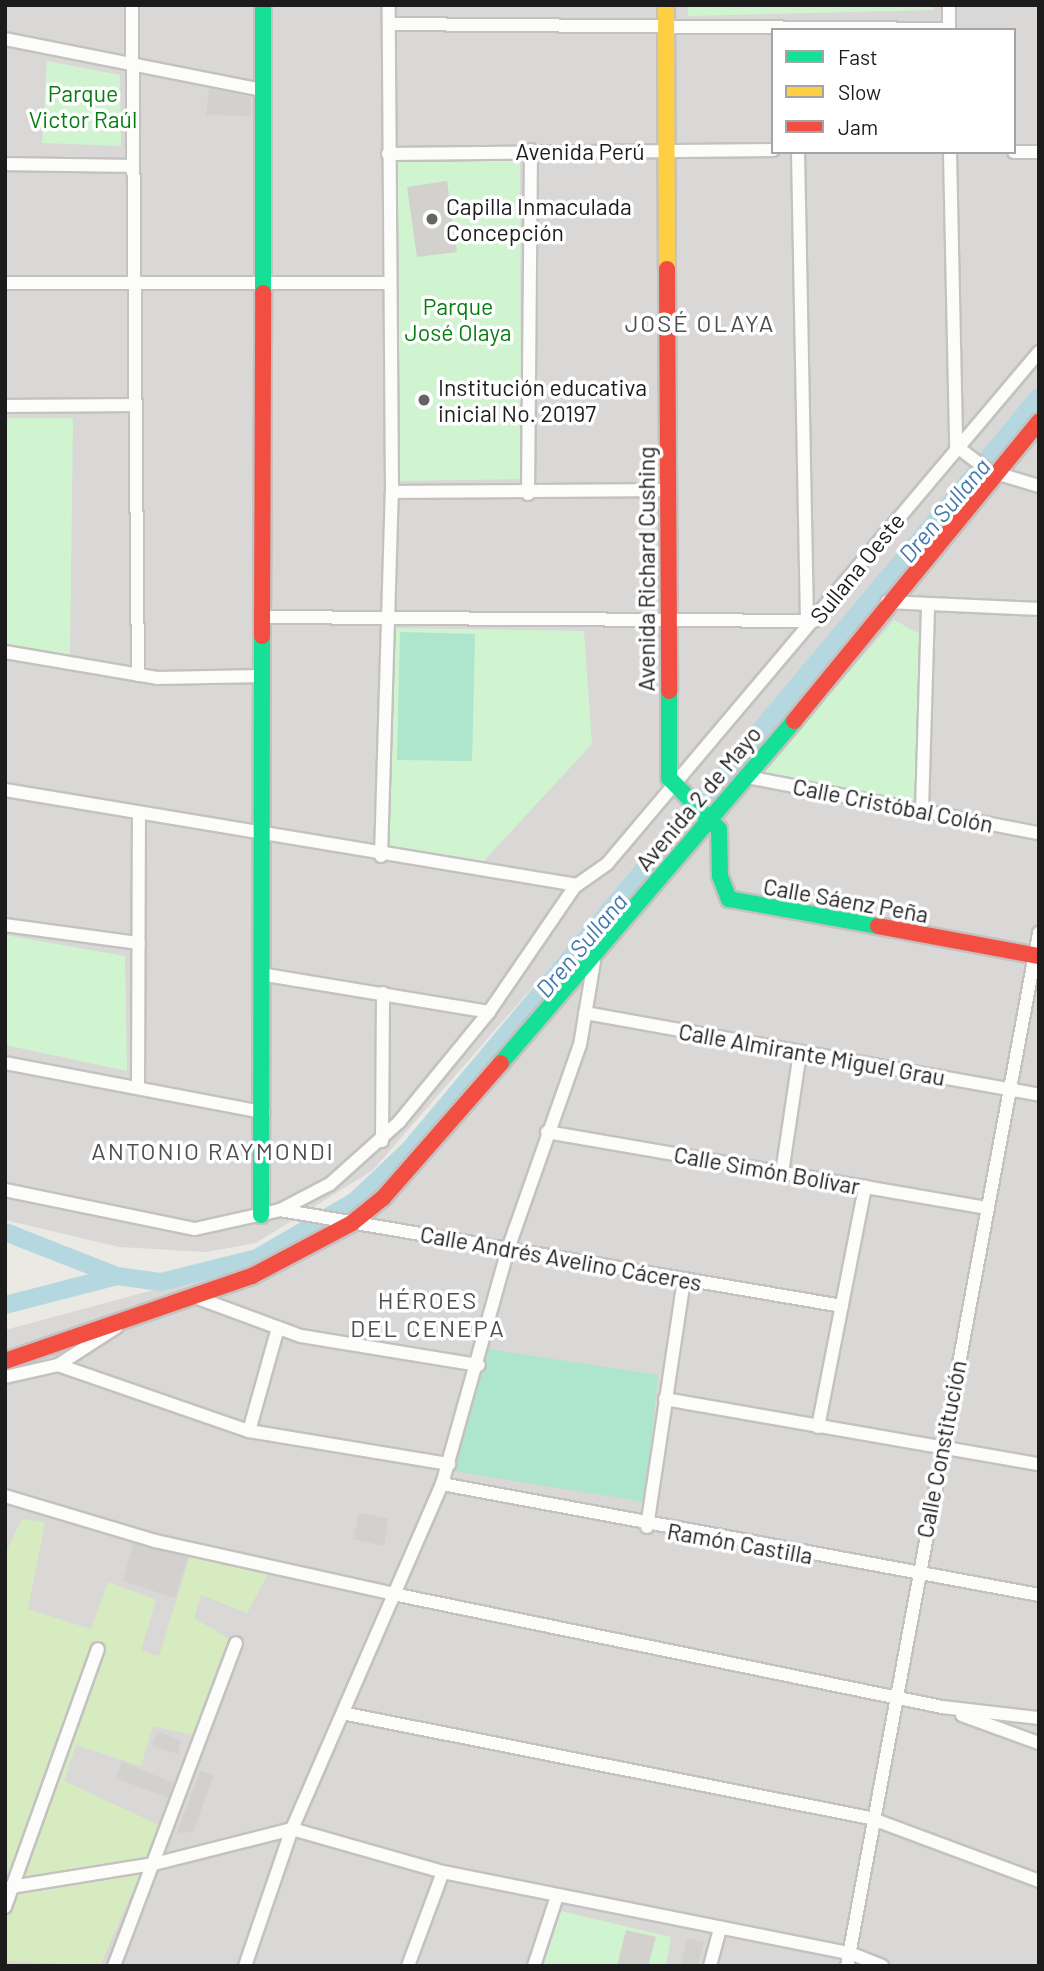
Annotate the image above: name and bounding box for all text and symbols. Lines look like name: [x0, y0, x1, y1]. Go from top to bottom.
legend: [771, 28, 1016, 154]
text: Fast: [838, 44, 878, 69]
park label: Parque Victor Raúl: [29, 79, 137, 133]
text: Slow: [838, 79, 881, 104]
text: Jam: [838, 114, 878, 139]
street label: Avenida Perú: [515, 137, 645, 165]
place label: Capilla Inmaculada Concepción: [446, 192, 632, 246]
marker: Capilla Inmaculada Concepción: [424, 211, 440, 227]
park label: Parque José Olaya: [404, 292, 512, 346]
district label: JOSÉ OLAYA: [626, 309, 774, 337]
place label: Institución educativa inicial No. 20197: [438, 373, 647, 427]
marker: Institución educativa inicial No. 20197: [416, 392, 432, 408]
street label: Avenida Richard Cushing: [632, 446, 660, 692]
water label: Dren Sullana: [892, 452, 996, 568]
street label: Sullana Oeste: [804, 507, 910, 629]
street label: Avenida 2 de Mayo: [629, 720, 767, 876]
street label: Calle Cristóbal Colón: [791, 772, 995, 838]
street label: Calle Sáenz Peña: [761, 872, 931, 928]
water label: Dren Sullana: [529, 887, 633, 1003]
street label: Calle Almirante Miguel Grau: [677, 1017, 947, 1091]
district label: ANTONIO RAYMONDI: [93, 1137, 333, 1165]
street label: Calle Simón Bolívar: [672, 1140, 862, 1200]
street label: Calle Andrés Avelino Cáceres: [418, 1220, 704, 1296]
district label: HÉROES DEL CENEPA: [351, 1286, 505, 1342]
street label: Calle Constitución: [910, 1358, 972, 1540]
street label: Ramón Castilla: [665, 1517, 815, 1569]

